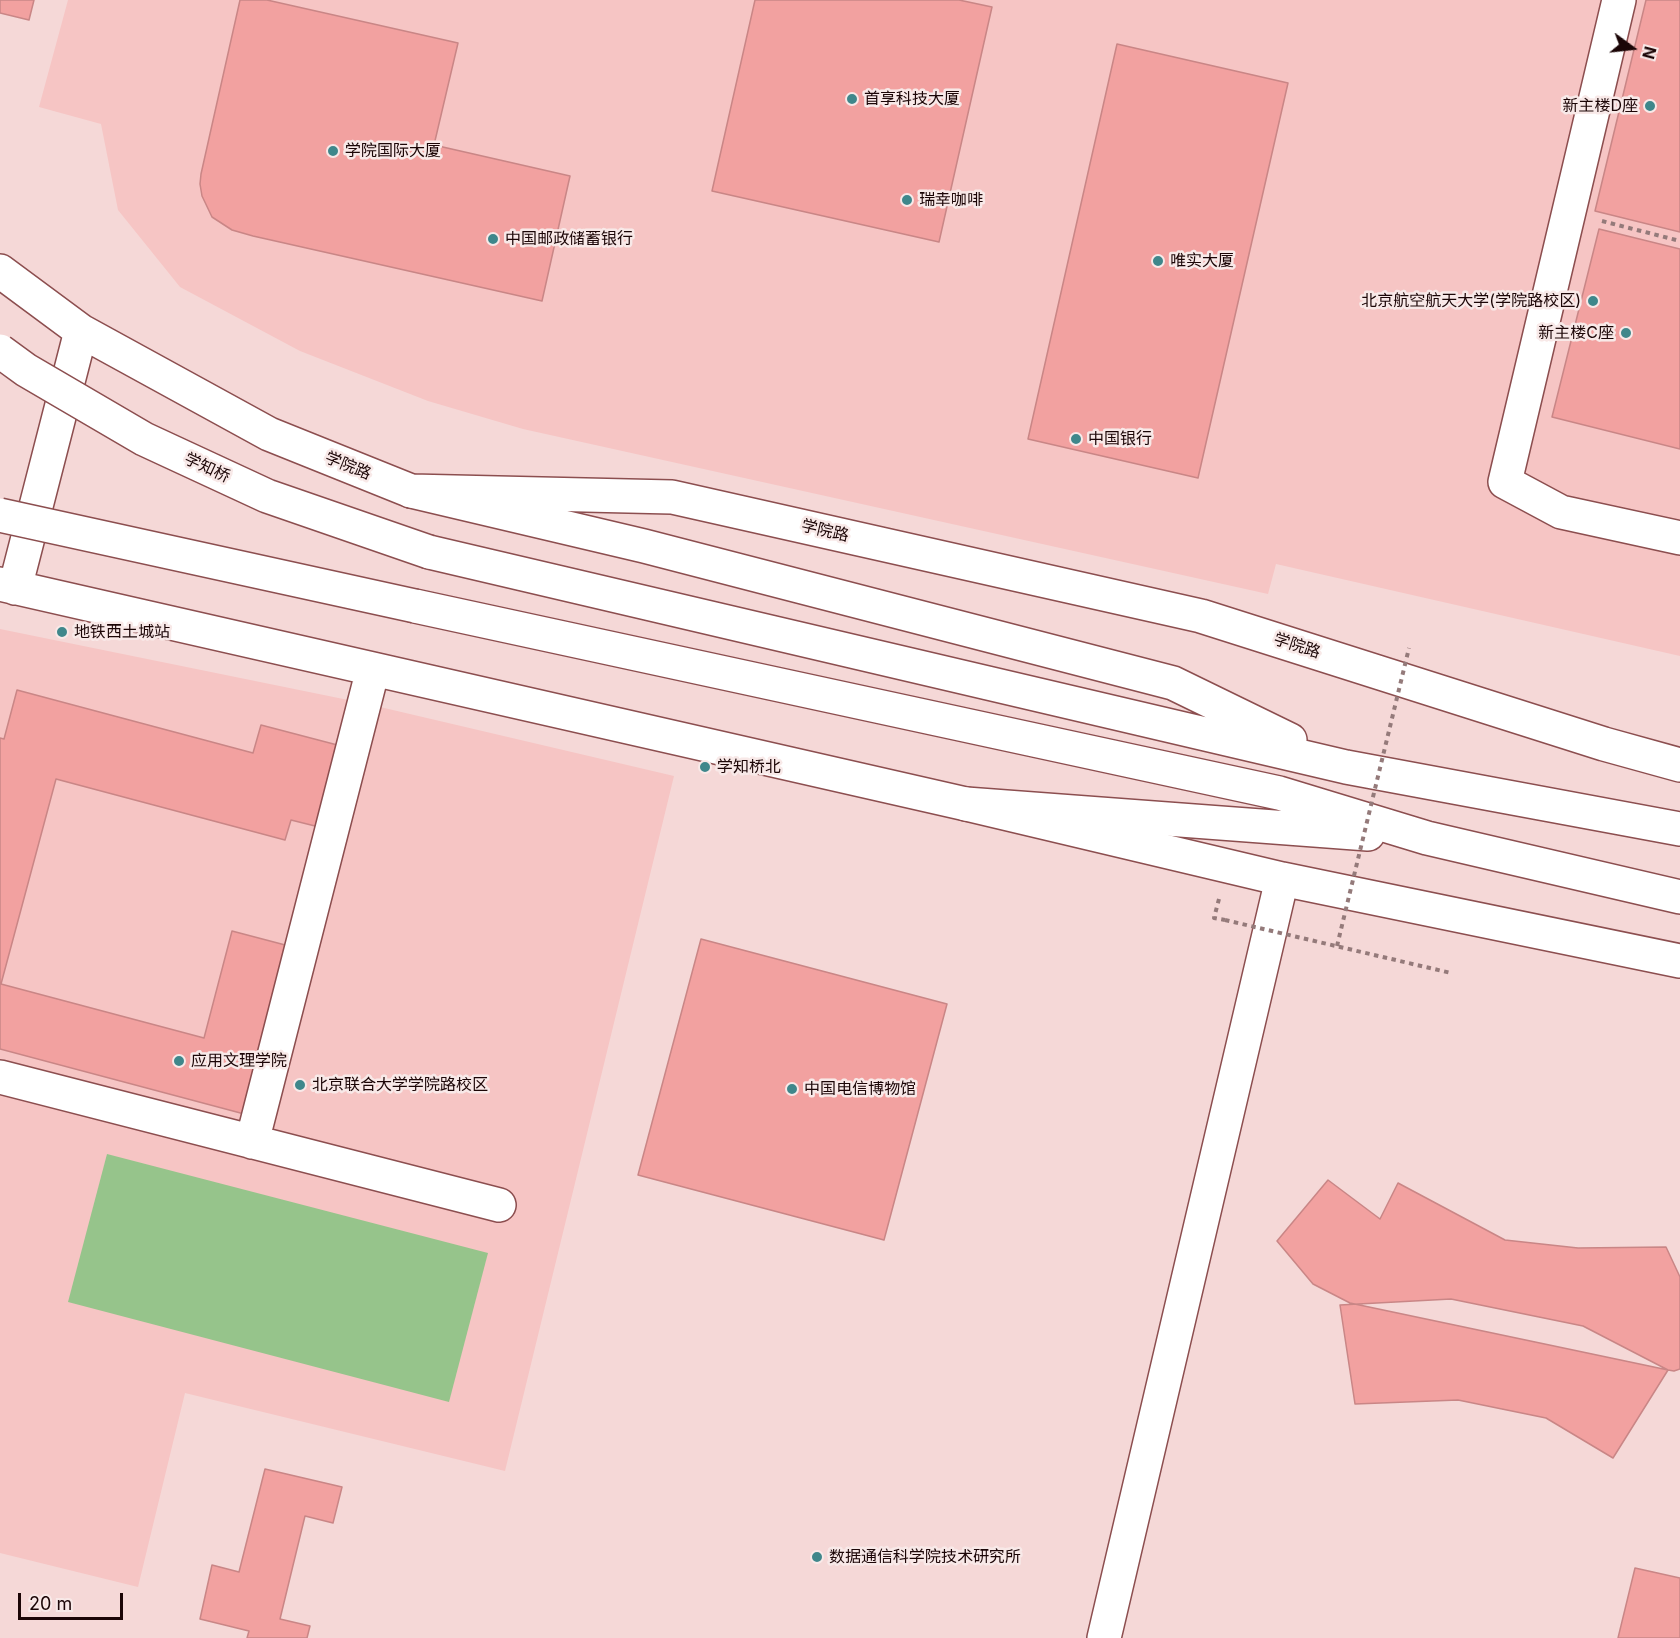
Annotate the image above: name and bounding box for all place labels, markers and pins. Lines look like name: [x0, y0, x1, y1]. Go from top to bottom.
place label: 首享科技大厦: [864, 89, 960, 109]
marker: 首享科技大厦: [845, 92, 859, 106]
place label: 新主楼D座: [1562, 96, 1638, 116]
marker: 新主楼D座: [1643, 99, 1657, 113]
place label: 学院国际大厦: [345, 141, 441, 161]
marker: 学院国际大厦: [326, 144, 340, 158]
place label: 瑞幸咖啡: [919, 190, 983, 210]
marker: 瑞幸咖啡: [900, 193, 914, 207]
place label: 中国邮政储蓄银行: [505, 229, 633, 249]
marker: 中国邮政储蓄银行: [486, 232, 500, 246]
place label: 唯实大厦: [1170, 251, 1234, 271]
marker: 唯实大厦: [1151, 254, 1165, 268]
place label: 北京航空航天大学(学院路校区): [1361, 291, 1581, 311]
marker: 北京航空航天大学(学院路校区): [1586, 294, 1600, 308]
place label: 新主楼C座: [1538, 323, 1614, 343]
marker: 新主楼C座: [1619, 326, 1633, 340]
place label: 中国银行: [1088, 429, 1152, 449]
marker: 中国银行: [1069, 432, 1083, 446]
place label: 地铁西土城站: [74, 622, 170, 642]
marker: 地铁西土城站: [55, 625, 69, 639]
place label: 学知桥北: [717, 757, 781, 777]
marker: 学知桥北: [698, 760, 712, 774]
place label: 应用文理学院: [191, 1051, 287, 1071]
marker: 应用文理学院: [172, 1054, 186, 1068]
place label: 北京联合大学学院路校区: [312, 1075, 488, 1095]
marker: 北京联合大学学院路校区: [293, 1078, 307, 1092]
place label: 中国电信博物馆: [804, 1079, 916, 1099]
marker: 中国电信博物馆: [785, 1082, 799, 1096]
place label: 数据通信科学院技术研究所: [829, 1547, 1021, 1567]
marker: 数据通信科学院技术研究所: [810, 1550, 824, 1564]

